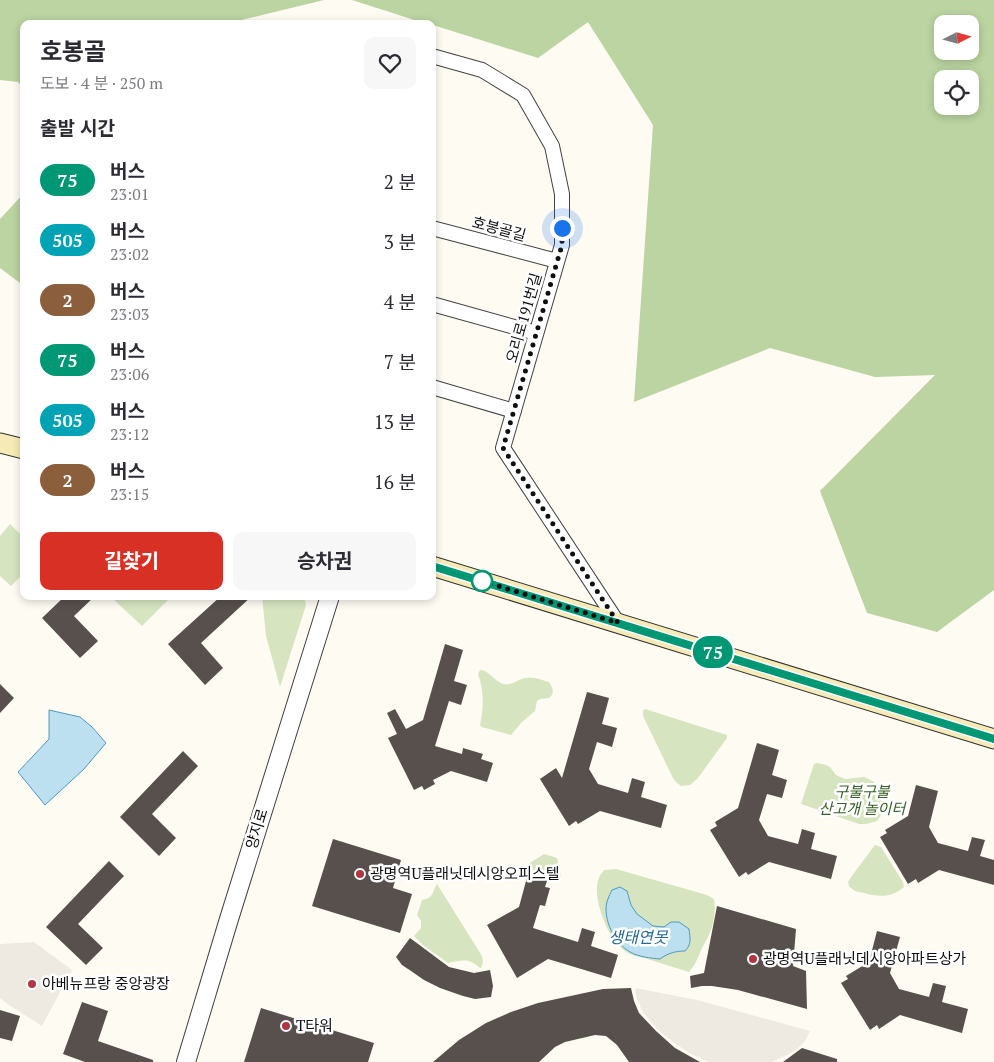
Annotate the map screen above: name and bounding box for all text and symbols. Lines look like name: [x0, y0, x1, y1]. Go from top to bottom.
north arrow: [934, 15, 979, 60]
map controls: [934, 15, 979, 115]
text: 호봉골: [40, 35, 106, 67]
button: heart: [364, 37, 416, 89]
button: locate: [934, 70, 979, 115]
text: 도보 · 4 분 · 250 m: [40, 72, 163, 94]
text: 출발 시간: [40, 115, 115, 140]
text: 버스: [110, 158, 145, 183]
text: 75: [57, 168, 78, 192]
text: 2 분: [384, 169, 416, 194]
text: 23:01: [110, 183, 149, 205]
street label: 호봉골길: [470, 211, 529, 245]
your location: [550, 216, 575, 241]
text: 버스: [110, 218, 145, 243]
text: 505: [52, 228, 83, 252]
text: 3 분: [384, 229, 416, 254]
text: 23:02: [110, 243, 149, 265]
street label: 오리로191번길: [501, 270, 545, 365]
text: 버스: [110, 278, 145, 303]
text: 2: [62, 288, 73, 312]
text: 4 분: [384, 289, 416, 314]
text: 23:03: [110, 303, 149, 325]
text: 버스: [110, 338, 145, 363]
text: 75: [57, 348, 78, 372]
text: 7 분: [384, 349, 416, 374]
text: 23:06: [110, 363, 149, 385]
text: 버스: [110, 398, 145, 423]
text: 505: [52, 408, 83, 432]
text: 13 분: [374, 409, 416, 434]
text: 23:12: [110, 423, 149, 445]
text: 버스: [110, 458, 145, 483]
text: 2: [62, 468, 73, 492]
text: 16 분: [374, 469, 416, 494]
text: 23:15: [110, 483, 149, 505]
button: 길찾기: [40, 532, 223, 590]
button: 승차권: [233, 532, 416, 590]
unlabelled marker: [471, 570, 493, 592]
line badge: 75: [690, 636, 736, 668]
text: 75: [703, 640, 723, 664]
park label: 구불구불 산고개 놀이터: [819, 781, 907, 818]
street label: 양지로: [240, 806, 272, 851]
place label: 광명역U플래닛데시앙오피스텔: [370, 863, 559, 883]
marker: 광명역U플래닛데시앙오피스텔: [354, 868, 366, 880]
water label: 생태연못: [609, 926, 669, 948]
place label: 광명역U플래닛데시앙아파트상가: [763, 948, 966, 968]
marker: 광명역U플래닛데시앙아파트상가: [747, 953, 759, 965]
place label: 아베뉴프랑 중앙광장: [42, 973, 170, 993]
marker: 아베뉴프랑 중앙광장: [26, 978, 38, 990]
place label: T타워: [296, 1015, 333, 1035]
marker: T타워: [280, 1020, 292, 1032]

